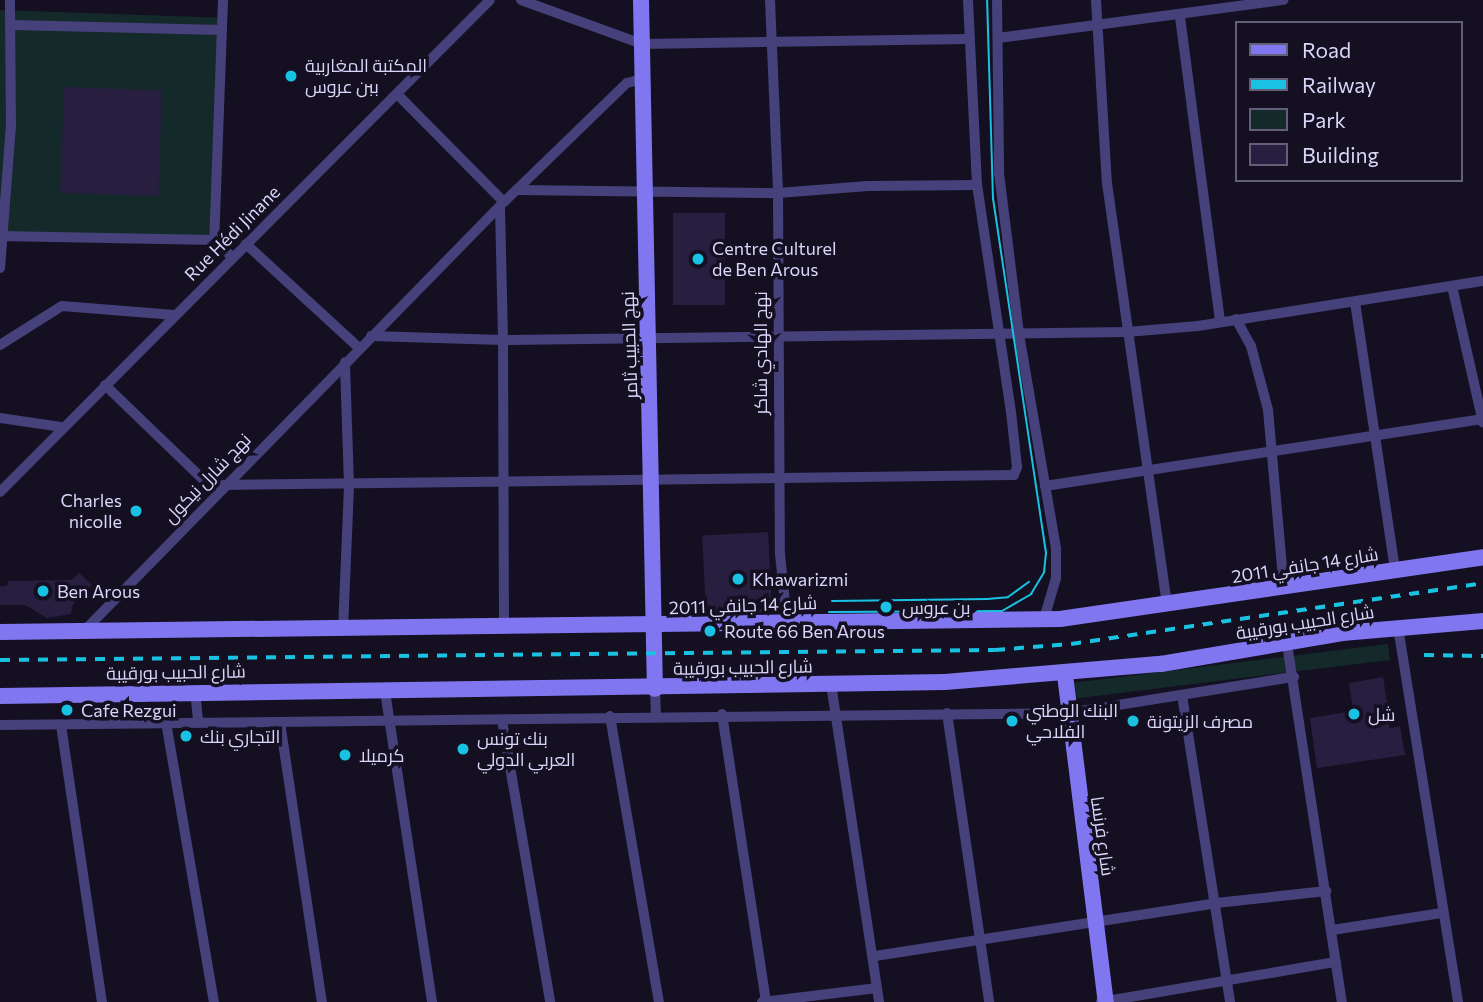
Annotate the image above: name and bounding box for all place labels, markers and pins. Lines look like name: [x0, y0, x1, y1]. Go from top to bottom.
place label: المكتبة المغاربية ببن عروس: [305, 55, 427, 98]
marker: المكتبة المغاربية ببن عروس: [283, 68, 299, 84]
place label: Centre Culturel de Ben Arous: [712, 238, 837, 280]
marker: Centre Culturel de Ben Arous: [690, 251, 706, 267]
place label: Charles nicolle: [60, 490, 122, 532]
marker: Charles nicolle: [128, 503, 144, 519]
place label: Khawarizmi: [752, 568, 848, 590]
marker: Khawarizmi: [730, 571, 746, 587]
place label: Ben Arous: [57, 580, 140, 602]
marker: Ben Arous: [35, 583, 51, 599]
place label: بن عروس: [902, 596, 970, 618]
marker: بن عروس: [876, 597, 896, 617]
place label: Route 66 Ben Arous: [724, 620, 885, 642]
marker: Route 66 Ben Arous: [702, 623, 718, 639]
place label: Cafe Rezgui: [81, 699, 177, 721]
place label: البنك الوطني الفلاحي: [1026, 700, 1118, 742]
marker: Cafe Rezgui: [59, 702, 75, 718]
place label: شل: [1368, 703, 1395, 725]
marker: شل: [1346, 706, 1362, 722]
place label: مصرف الزيتونة: [1147, 710, 1253, 732]
marker: البنك الوطني الفلاحي: [1004, 713, 1020, 729]
marker: مصرف الزيتونة: [1125, 713, 1141, 729]
place label: التجاري بنك: [200, 725, 280, 747]
marker: التجاري بنك: [178, 728, 194, 744]
place label: بنك تونس العربي الدولي: [477, 728, 575, 770]
marker: بنك تونس العربي الدولي: [455, 741, 471, 757]
place label: كرميلا: [359, 744, 405, 766]
marker: كرميلا: [337, 747, 353, 763]

